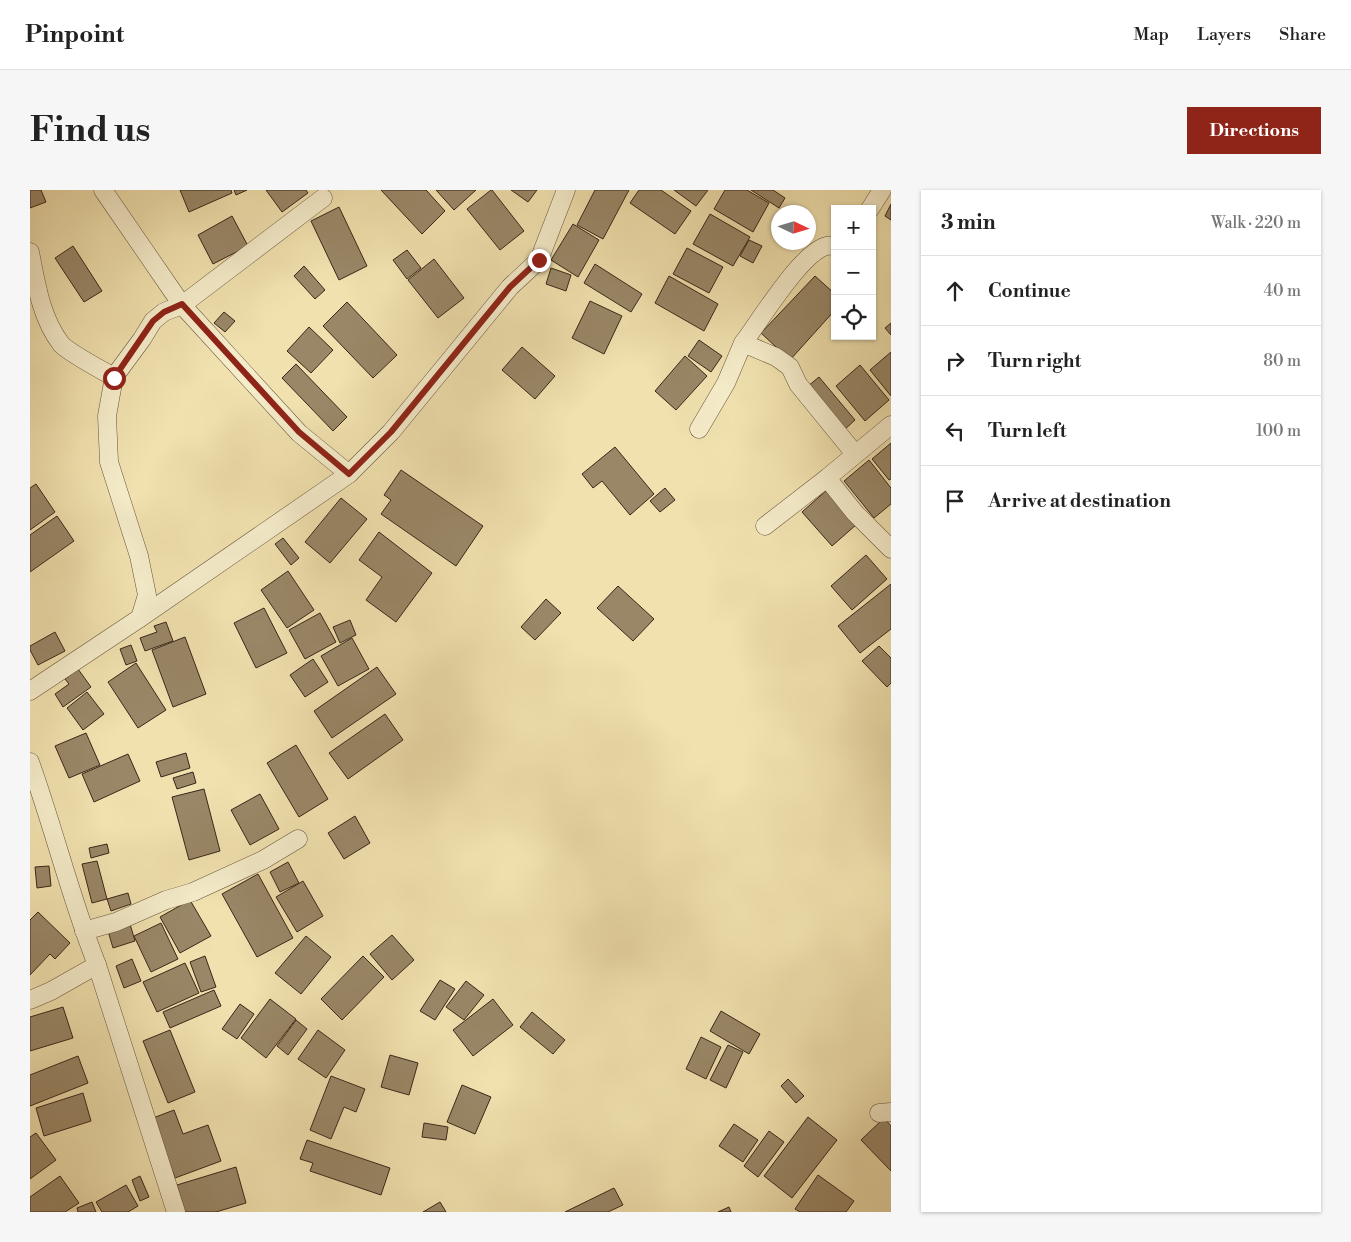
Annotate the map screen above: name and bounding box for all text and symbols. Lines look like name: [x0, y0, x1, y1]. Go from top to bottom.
text: Pinpoint: [25, 20, 124, 50]
text: Map: [1134, 23, 1169, 46]
text: Layers: [1197, 23, 1251, 46]
text: Share: [1279, 23, 1326, 46]
button: Directions: [1187, 107, 1321, 154]
text: Find us: [30, 109, 150, 152]
north arrow: [771, 205, 816, 250]
map controls: [831, 205, 876, 340]
button: +: [831, 205, 876, 250]
text: 3 min: [941, 210, 996, 236]
text: Walk · 220 m: [1211, 213, 1301, 233]
route end: [528, 249, 551, 272]
button: −: [831, 250, 876, 295]
icon: ahead: [941, 277, 969, 305]
text: Continue: [988, 279, 1071, 303]
text: 40 m: [1264, 281, 1301, 301]
button: locate: [831, 295, 876, 340]
icon: right: [941, 347, 969, 375]
text: Turn right: [988, 349, 1081, 373]
text: 80 m: [1263, 351, 1301, 371]
route start: [103, 367, 126, 390]
icon: left: [941, 417, 969, 445]
text: Turn left: [988, 419, 1067, 443]
text: 100 m: [1256, 421, 1301, 441]
icon: arrive: [941, 487, 969, 515]
text: Arrive at destination: [988, 489, 1171, 513]

